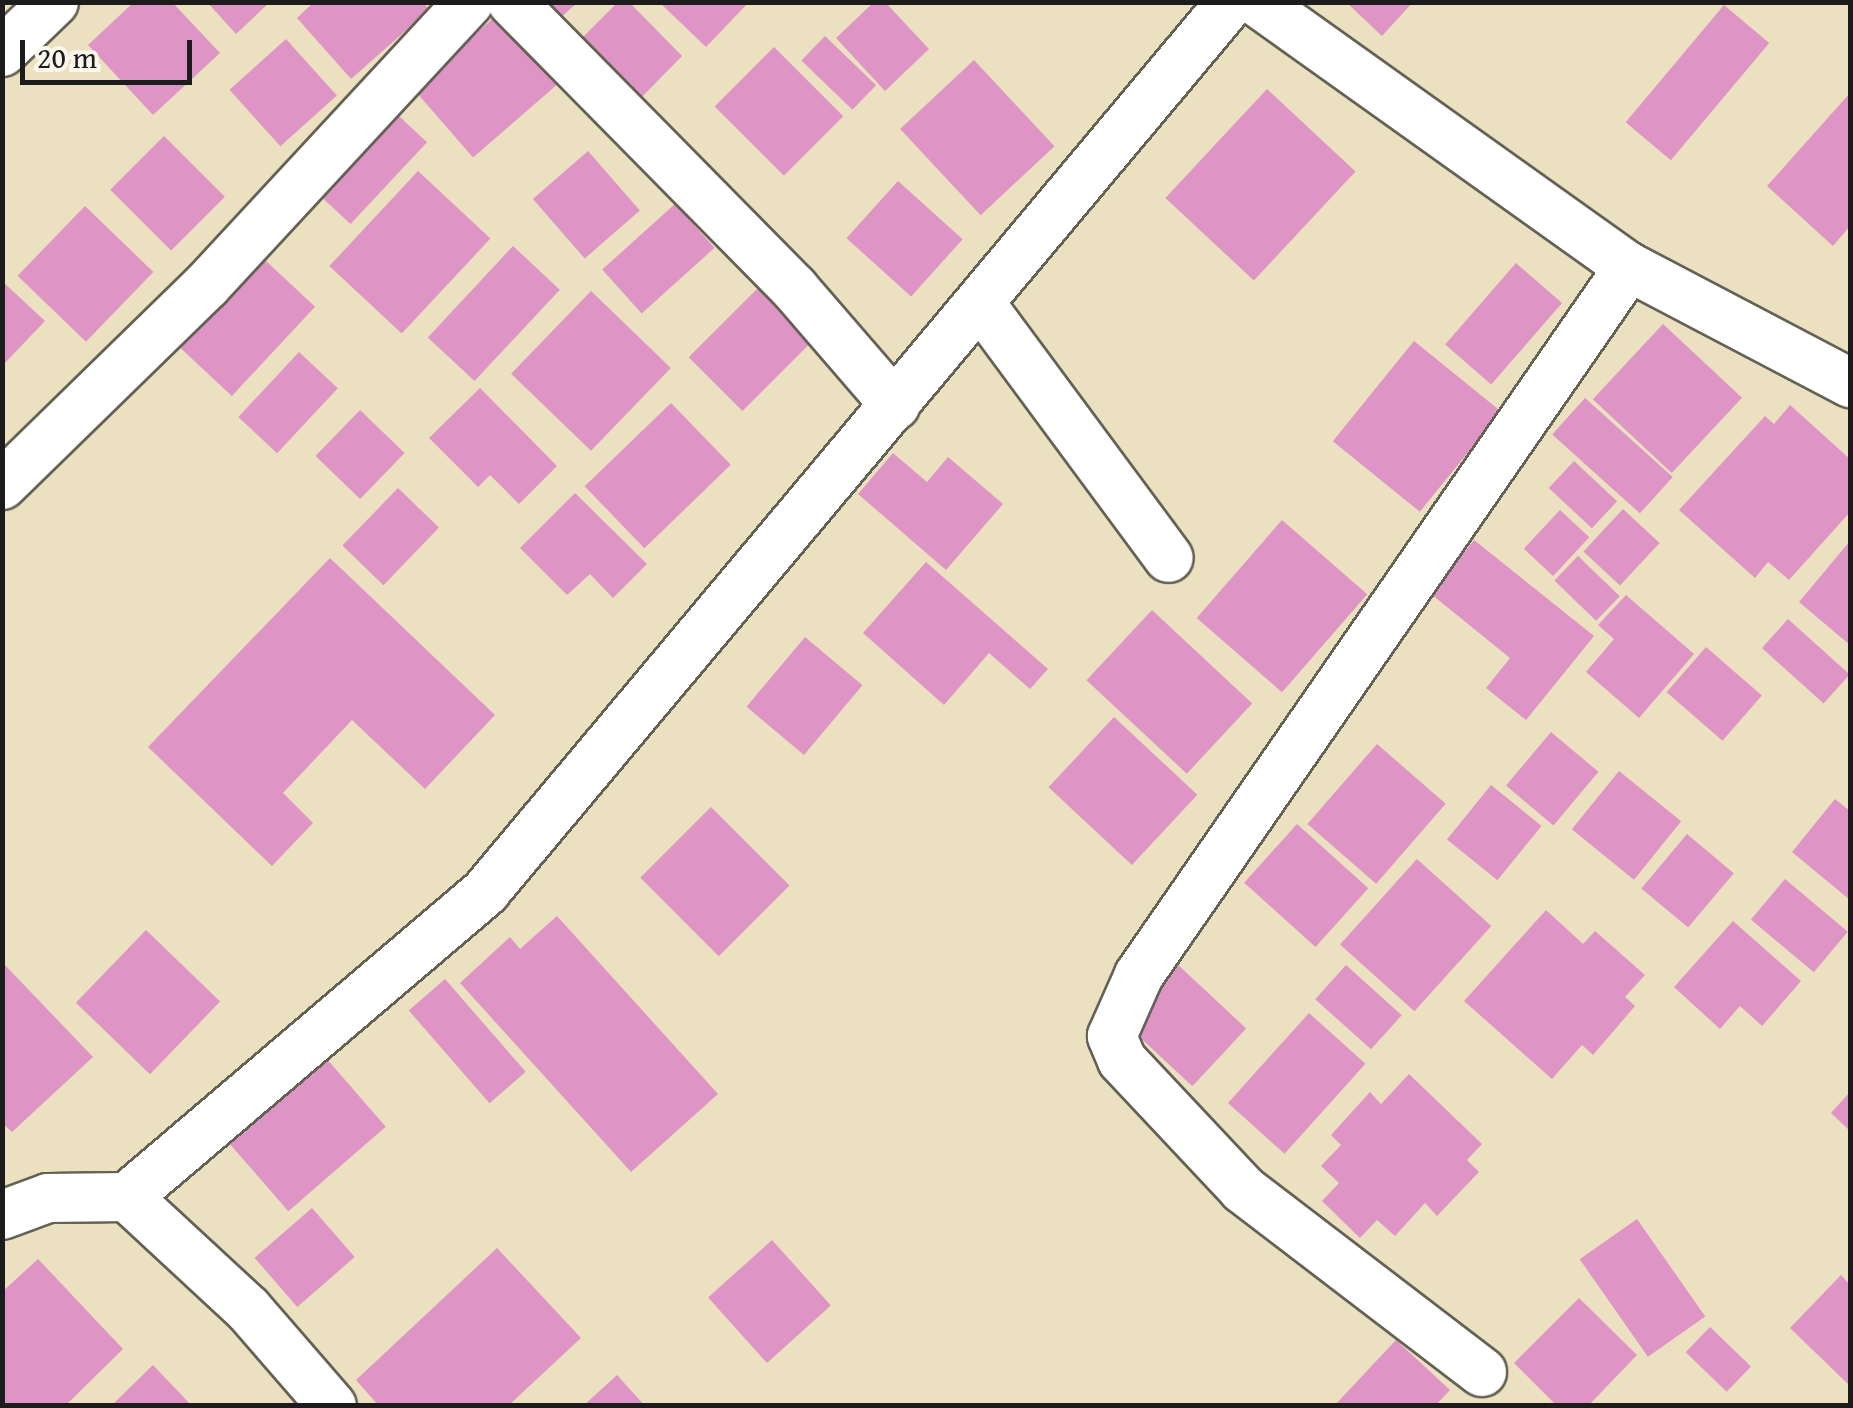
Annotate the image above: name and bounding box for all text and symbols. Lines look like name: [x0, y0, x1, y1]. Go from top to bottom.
scale bar: [25, 20, 198, 82]
text: 20 m: [37, 35, 97, 79]

